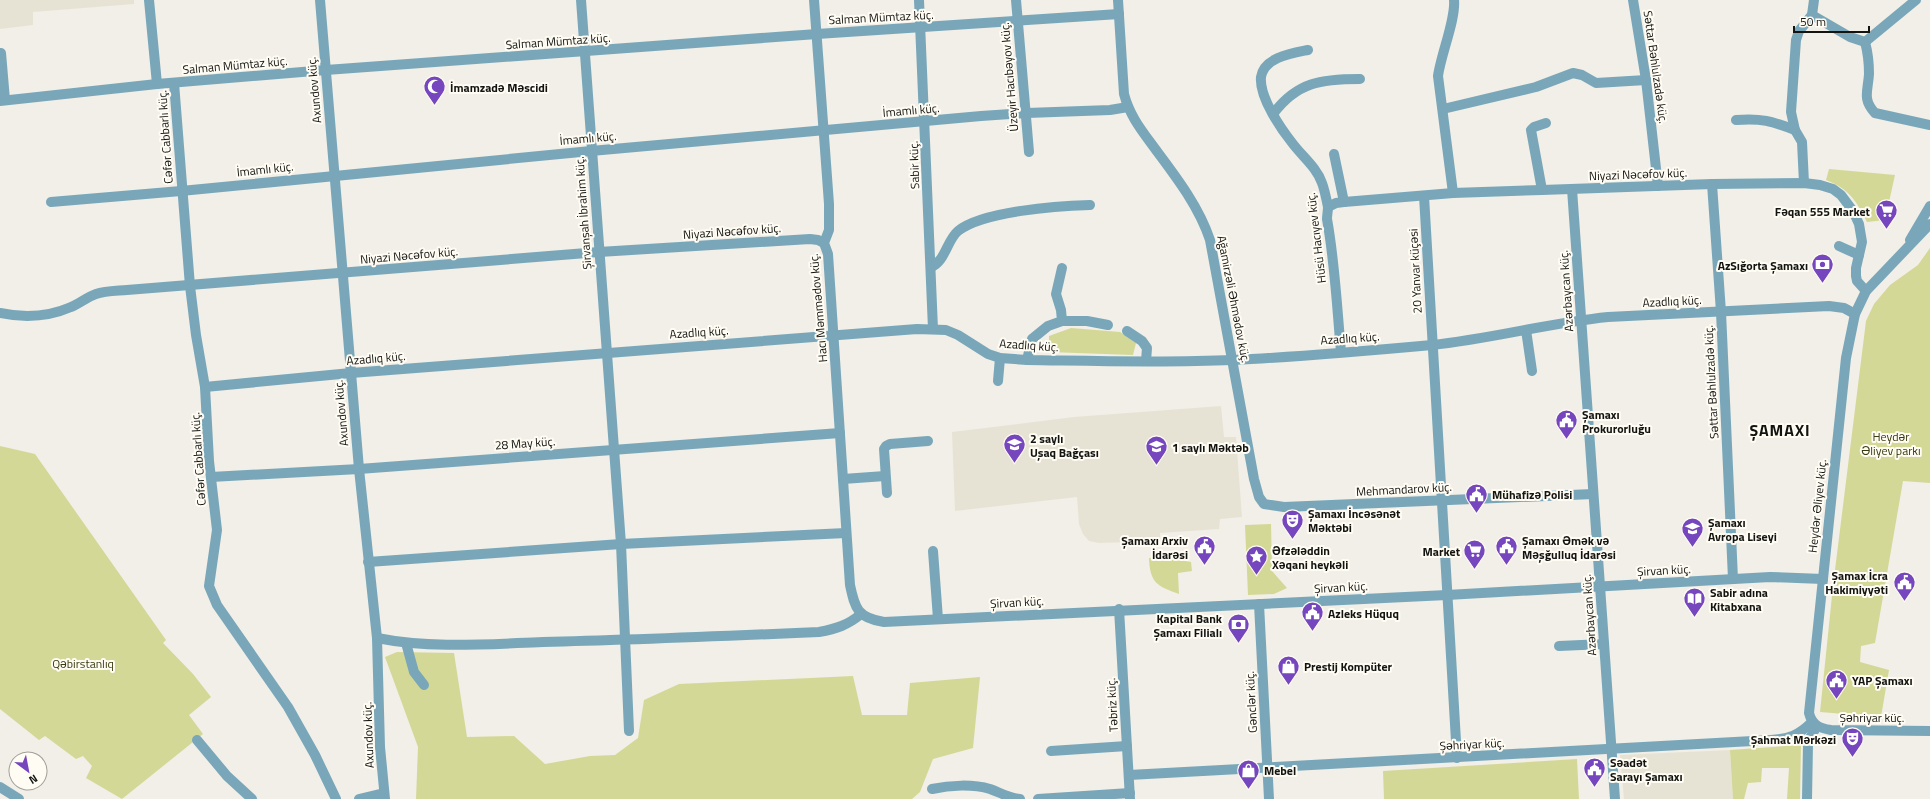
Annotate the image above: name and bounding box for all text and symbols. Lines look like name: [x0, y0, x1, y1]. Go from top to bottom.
street label: Salman Mümtaz küç.: [828, 5, 934, 29]
scale bar: [1794, 8, 1869, 34]
street label: Səttar Bəhlulzadə küç.: [1639, 9, 1673, 125]
text: 50 m: [1800, 12, 1826, 31]
street label: Üzeyir Hacıbəyov küç.: [995, 22, 1023, 132]
street label: Salman Mümtaz küç.: [505, 28, 611, 54]
street label: Salman Mümtaz küç.: [182, 51, 288, 79]
street label: Axundov küç.: [302, 56, 326, 124]
mosque icon: İmamzadə Məscidi: [421, 74, 447, 107]
place label: İmamzadə Məscidi: [450, 78, 548, 97]
street label: Cəfər Cabbarlı küç.: [152, 89, 178, 185]
street label: İmamlı küç.: [882, 98, 940, 122]
street label: İmamlı küç.: [559, 126, 617, 150]
street label: Sabir küç.: [904, 141, 924, 189]
street label: Şirvanşah İbrahim küç.: [570, 156, 596, 270]
street label: İmamlı küç.: [236, 157, 294, 181]
street label: Niyazi Nəcəfov küç.: [1589, 163, 1687, 185]
street label: Hüsü Hacıyev küç.: [1301, 192, 1331, 284]
supermarket icon: Fəqan 555 Market: [1873, 198, 1899, 231]
place label: Fəqan 555 Market: [1775, 202, 1871, 221]
street label: Niyazi Nəcəfov küç.: [682, 218, 782, 244]
street label: 20 Yanvar küçəsi: [1403, 228, 1427, 314]
street label: Ağamirzəli Əhmədov küç.: [1212, 234, 1256, 364]
street label: Niyazi Nəcəfov küç.: [359, 241, 459, 269]
street label: Azərbaycan küç.: [1554, 250, 1578, 332]
bank icon: AzSığorta Şamaxı: [1810, 252, 1836, 285]
street label: Hacı Məmmədov küç.: [804, 253, 832, 363]
place label: AzSığorta Şamaxı: [1718, 256, 1808, 275]
street label: Azadlıq küç.: [1642, 290, 1702, 312]
street label: Azadlıq küç.: [669, 320, 729, 344]
street label: Səttar Bəhlulzadə küç.: [1699, 325, 1723, 439]
street label: Azadlıq küç.: [1320, 326, 1380, 350]
street label: Azadlıq küç.: [999, 333, 1059, 357]
street label: Azadlıq küç.: [346, 346, 406, 370]
street label: Axundov küç.: [329, 379, 353, 447]
place label: Şamaxı Prokurorluğu: [1582, 405, 1651, 438]
public building icon: Şamaxı Prokurorluğu: [1554, 408, 1580, 441]
street label: Cəfər Cabbarlı küç.: [185, 411, 211, 507]
district label: ŞAMAXI: [1749, 418, 1811, 442]
park label: Heydər Əliyev parkı: [1861, 427, 1921, 460]
place label: 2 saylı Uşaq Bağçası: [1030, 429, 1099, 462]
street label: 28 May küç.: [494, 431, 556, 455]
school or university icon: 2 saylı Uşaq Bağçası: [1002, 432, 1028, 465]
school or university icon: 1 saylı Məktəb: [1144, 434, 1170, 467]
place label: 1 saylı Məktəb: [1172, 438, 1249, 457]
street label: Heydər Əliyev küç.: [1803, 458, 1831, 554]
street label: Mehmandarov küç.: [1356, 477, 1452, 501]
public building icon: Mühafizə Polisi: [1464, 481, 1490, 514]
place label: Mühafizə Polisi: [1492, 485, 1572, 504]
place label: Şamaxı İncəsənət Məktəbi: [1308, 504, 1401, 537]
theatre icon: Şamaxı İncəsənət Məktəbi: [1279, 507, 1305, 540]
place label: Şamaxı Avropa Liseyi: [1708, 513, 1777, 546]
school or university icon: Şamaxı Avropa Liseyi: [1679, 516, 1705, 549]
place label: Şamaxı Arxiv İdarəsi: [1121, 531, 1188, 564]
place label: Şamaxı Əmək və Məşğulluq İdarəsi: [1522, 531, 1616, 564]
public building icon: Şamaxı Arxiv İdarəsi: [1191, 534, 1217, 567]
public building icon: Şamaxı Əmək və Məşğulluq İdarəsi: [1494, 534, 1520, 567]
supermarket icon: Market: [1462, 538, 1488, 571]
place label: Əfzələddin Xəqani heykəli: [1272, 541, 1348, 574]
place label: Market: [1423, 542, 1461, 561]
place icon: Əfzələddin Xəqani heykəli: [1244, 544, 1270, 577]
street label: Şirvan küç.: [1637, 559, 1691, 581]
place label: Şamax İcra Hakimiyyəti: [1825, 566, 1888, 599]
public building icon: Şamax İcra Hakimiyyəti: [1891, 569, 1917, 602]
street label: Azərbaycan küç.: [1577, 574, 1601, 656]
street label: Şirvan küç.: [1314, 576, 1368, 598]
place label: Sabir adına Kitabxana: [1710, 583, 1768, 616]
library icon: Sabir adına Kitabxana: [1682, 586, 1708, 619]
street label: Şirvan küç.: [990, 591, 1044, 613]
public building icon: Azleks Hüquq: [1300, 600, 1326, 633]
place label: Azleks Hüquq: [1328, 604, 1399, 623]
place label: Kapital Bank Şamaxı Filialı: [1153, 609, 1223, 642]
bank icon: Kapital Bank Şamaxı Filialı: [1225, 612, 1251, 645]
shop icon: Prestij Kompüter: [1275, 653, 1301, 686]
park label: Qəbirstanlıq: [52, 654, 114, 673]
place label: Prestij Kompüter: [1304, 657, 1393, 676]
public building icon: YAP Şamaxı: [1823, 667, 1849, 700]
street label: Gənclər küç.: [1240, 671, 1262, 733]
place label: YAP Şamaxı: [1852, 671, 1913, 690]
street label: Təbriz küç.: [1101, 677, 1123, 733]
street label: Axundov küç.: [357, 702, 379, 768]
street label: Şəhriyar küç.: [1840, 708, 1904, 727]
theatre icon: Şahmat Mərkəzi: [1839, 726, 1865, 759]
place label: Şahmat Mərkəzi: [1751, 730, 1836, 749]
street label: Şəhriyar küç.: [1439, 733, 1505, 755]
north arrow: [8, 751, 48, 791]
place label: Səadət Sarayı Şamaxı: [1610, 753, 1683, 786]
public building icon: Səadət Sarayı Şamaxı: [1581, 756, 1607, 789]
shop icon: Mebel: [1235, 757, 1261, 790]
place label: Mebel: [1264, 761, 1296, 780]
text: N: [26, 771, 41, 788]

